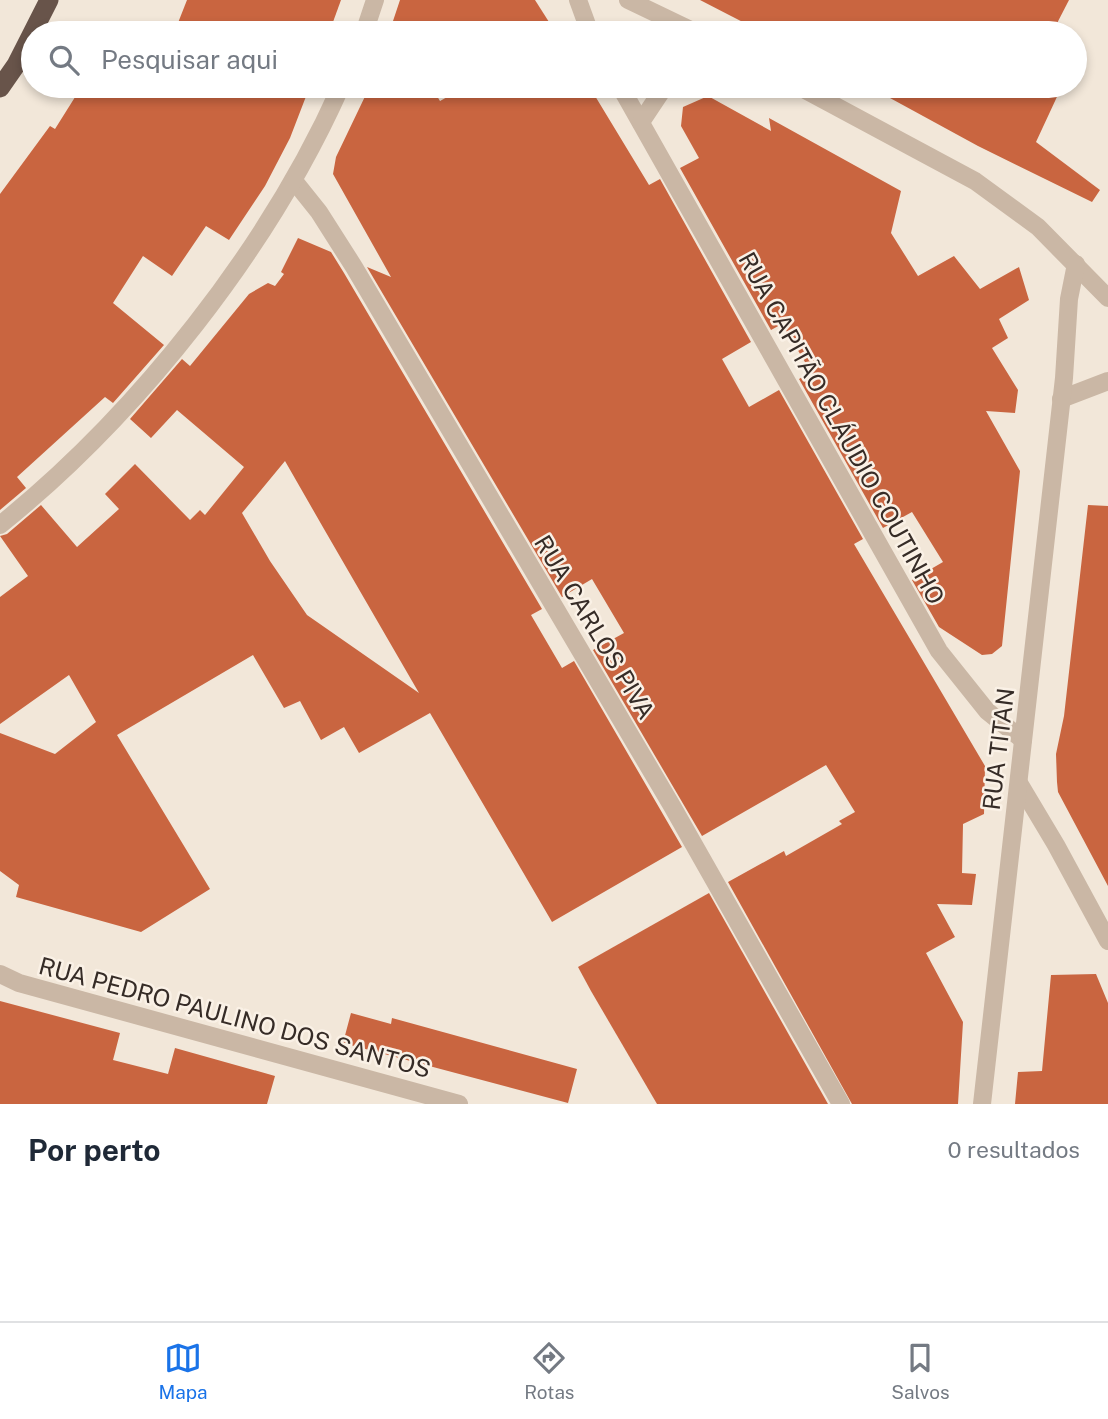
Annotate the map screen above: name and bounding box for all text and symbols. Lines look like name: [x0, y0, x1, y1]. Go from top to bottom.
search box: [21, 21, 1087, 98]
icon: search: [45, 41, 83, 79]
text: Pesquisar aqui: [101, 44, 278, 75]
street label: RUA CAPITÃO CLÁUDIO COUTINHO: [733, 247, 951, 609]
street label: RUA CARLOS PIVA: [529, 530, 661, 724]
street label: RUA TITAN: [977, 686, 1019, 812]
street label: RUA PEDRO PAULINO DOS SANTOS: [36, 951, 434, 1083]
text: Por perto: [28, 1132, 160, 1168]
text: 0 resultados: [947, 1136, 1080, 1163]
tab: Mapa: [158, 1339, 207, 1403]
tab: Rotas: [524, 1339, 574, 1403]
tab: Salvos: [891, 1339, 950, 1403]

